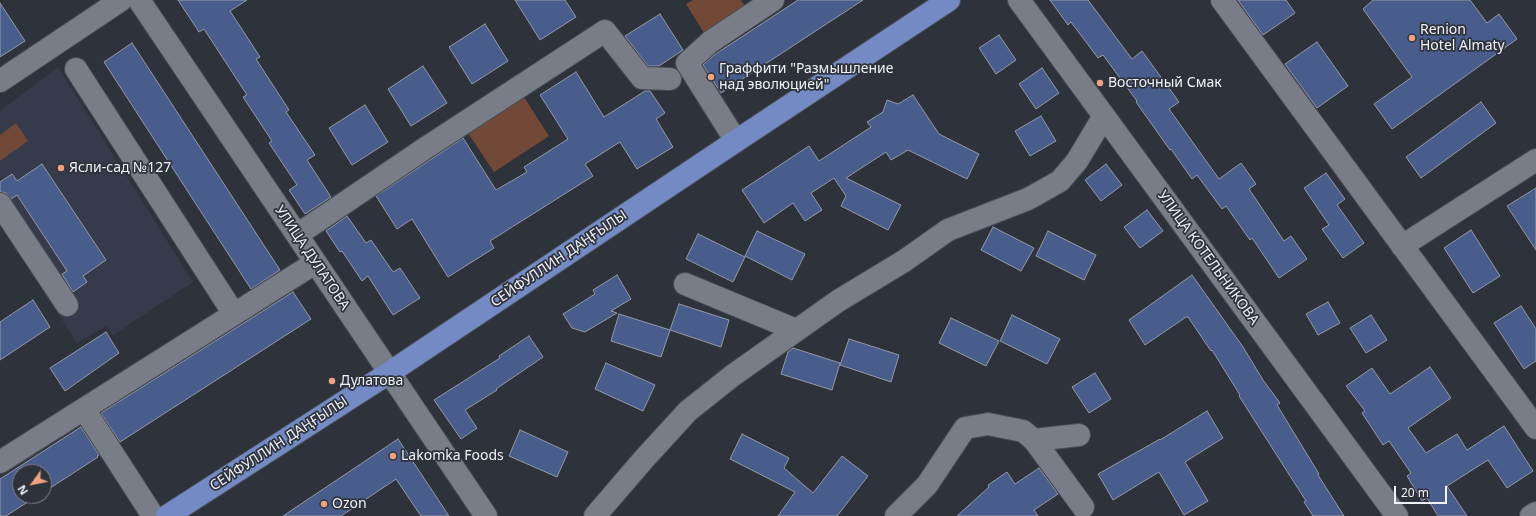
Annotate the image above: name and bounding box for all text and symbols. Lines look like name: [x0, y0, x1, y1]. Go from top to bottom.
place label: Renion Hotel Almaty: [1420, 22, 1505, 54]
marker: Renion Hotel Almaty: [1407, 33, 1417, 43]
place label: Граффити "Размышление над эволюцией": [719, 61, 893, 94]
marker: Граффити "Размышление над эволюцией": [706, 72, 716, 82]
place label: Восточный Смак: [1108, 75, 1222, 91]
marker: Восточный Смак: [1095, 78, 1105, 88]
place label: Ясли-сад №127: [69, 160, 171, 176]
marker: Ясли-сад №127: [56, 163, 66, 173]
street label: УЛИЦА КОТЕЛЬНИКОВА: [1154, 188, 1262, 328]
street label: УЛИЦА ДУЛАТОВА: [271, 203, 353, 313]
street label: СЕЙФУЛЛИН ДАҢҒЫЛЫ: [488, 207, 630, 311]
place label: Дулатова: [340, 373, 403, 389]
marker: Дулатова: [327, 376, 337, 386]
street label: СЕЙФУЛЛИН ДАҢҒЫЛЫ: [207, 393, 351, 495]
place label: Lakomka Foods: [401, 448, 504, 464]
marker: Lakomka Foods: [388, 451, 398, 461]
north arrow: [12, 464, 52, 504]
scale bar: [1396, 478, 1449, 504]
text: N: [14, 482, 31, 498]
text: 20 m: [1401, 484, 1429, 501]
place label: Ozon: [332, 496, 367, 512]
marker: Ozon: [319, 499, 329, 509]

